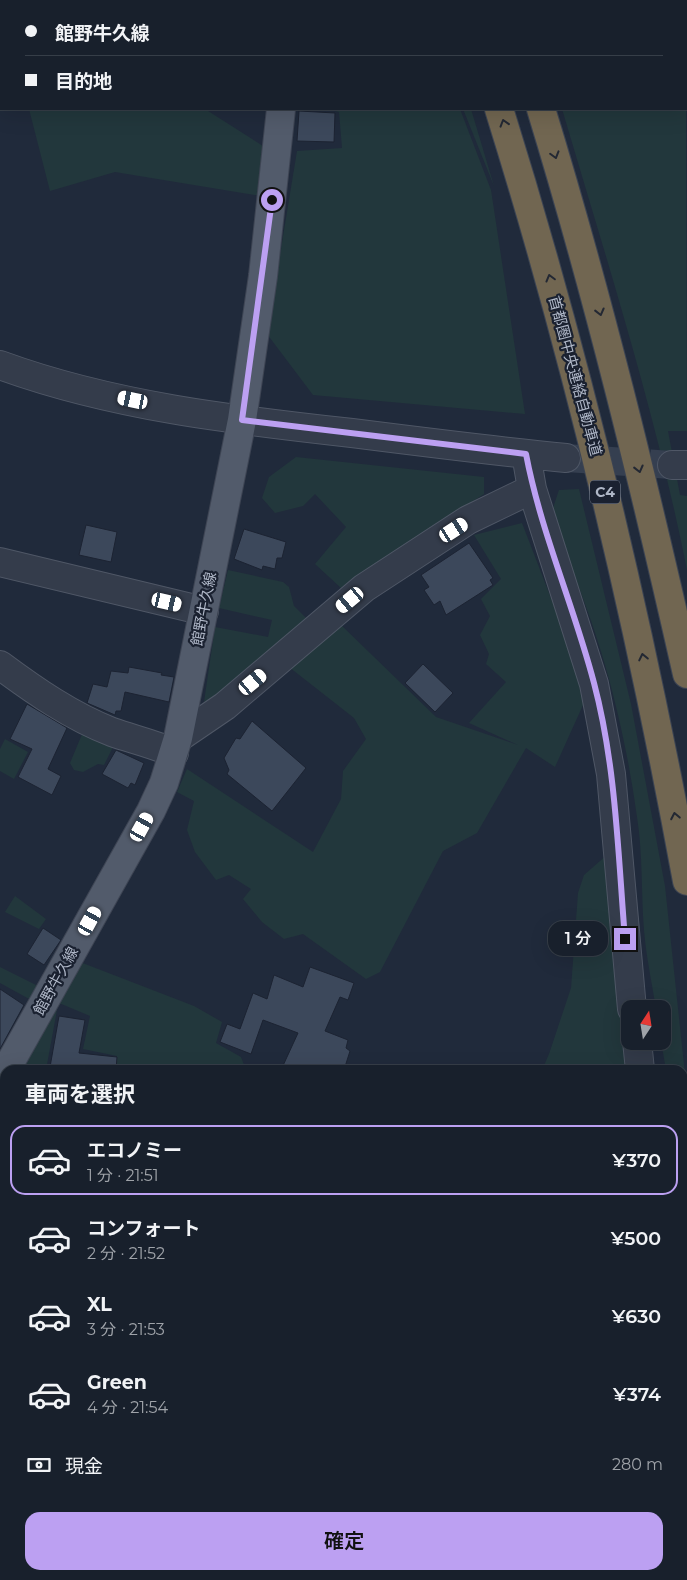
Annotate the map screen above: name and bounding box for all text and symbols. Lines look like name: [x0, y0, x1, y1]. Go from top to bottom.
text: 館野牛久線: [55, 22, 150, 45]
text: 目的地: [55, 70, 112, 93]
one-way arrow: [499, 119, 509, 127]
one-way arrow: [550, 151, 560, 159]
route start: [261, 189, 283, 211]
one-way arrow: [545, 275, 555, 283]
street label: 首都圏中央連絡自動車道: [545, 294, 606, 458]
one-way arrow: [594, 307, 604, 315]
car: [116, 390, 149, 410]
one-way arrow: [633, 465, 644, 474]
road number: C4: [590, 481, 620, 504]
car: [437, 516, 470, 544]
street label: 館野牛久線: [187, 570, 220, 648]
car: [333, 585, 366, 615]
car: [150, 591, 183, 613]
one-way arrow: [638, 652, 649, 661]
car: [236, 667, 269, 697]
car: [128, 810, 155, 844]
one-way arrow: [670, 812, 680, 821]
car: [76, 904, 103, 938]
callout: 1 分: [548, 922, 608, 956]
route end: [614, 928, 636, 950]
text: 1 分: [565, 929, 591, 948]
street label: 館野牛久線: [29, 943, 82, 1018]
north arrow: [621, 1000, 671, 1050]
map controls: [621, 1000, 671, 1050]
text: 車両を選択: [25, 1081, 135, 1108]
icon: car: [27, 1138, 72, 1183]
text: エコノミー: [87, 1139, 182, 1162]
text: ¥370: [612, 1149, 661, 1172]
text: 1 分 · 21:51: [87, 1166, 158, 1185]
icon: car: [27, 1216, 72, 1261]
text: コンフォート: [87, 1217, 200, 1240]
text: ¥500: [611, 1227, 661, 1250]
text: 2 分 · 21:52: [87, 1244, 165, 1263]
text: XL: [87, 1293, 112, 1316]
icon: car: [27, 1294, 72, 1339]
text: ¥630: [612, 1305, 661, 1328]
text: 3 分 · 21:53: [87, 1320, 165, 1339]
text: Green: [87, 1371, 147, 1394]
icon: car: [27, 1372, 72, 1417]
text: ¥374: [613, 1383, 661, 1406]
text: 4 分 · 21:54: [87, 1398, 168, 1417]
icon: cash: [25, 1451, 53, 1479]
text: 現金: [65, 1455, 103, 1478]
text: 280 m: [612, 1455, 663, 1474]
button: 確定: [25, 1512, 663, 1570]

